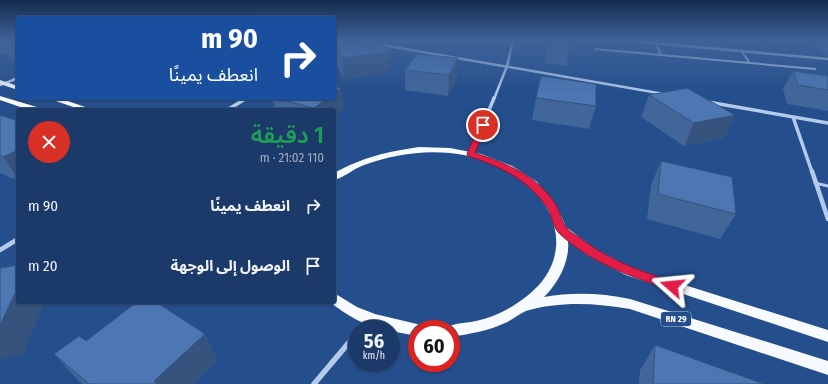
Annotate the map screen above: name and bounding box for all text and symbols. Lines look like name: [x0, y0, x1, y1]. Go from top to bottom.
text: 90 m: [201, 22, 258, 55]
icon: right: [272, 32, 324, 84]
text: انعطف يمينًا: [169, 64, 258, 86]
pin: [466, 108, 500, 142]
icon: arrive: [472, 114, 494, 136]
button: close: [28, 121, 70, 163]
text: 1 دقيقة: [251, 121, 324, 149]
text: 110 m · 21:02: [260, 150, 324, 165]
icon: right: [302, 195, 324, 217]
text: 90 m: [28, 197, 58, 215]
text: انعطف يمينًا: [210, 197, 290, 215]
icon: arrive: [302, 255, 324, 277]
text: 20 m: [28, 257, 58, 275]
text: الوصول إلى الوجهة: [170, 257, 290, 275]
position arrow: [651, 265, 693, 307]
road number: RN 29: [661, 312, 691, 326]
speed limit sign: 60: [408, 320, 460, 372]
text: 56: [364, 329, 384, 353]
text: km/h: [363, 350, 385, 362]

